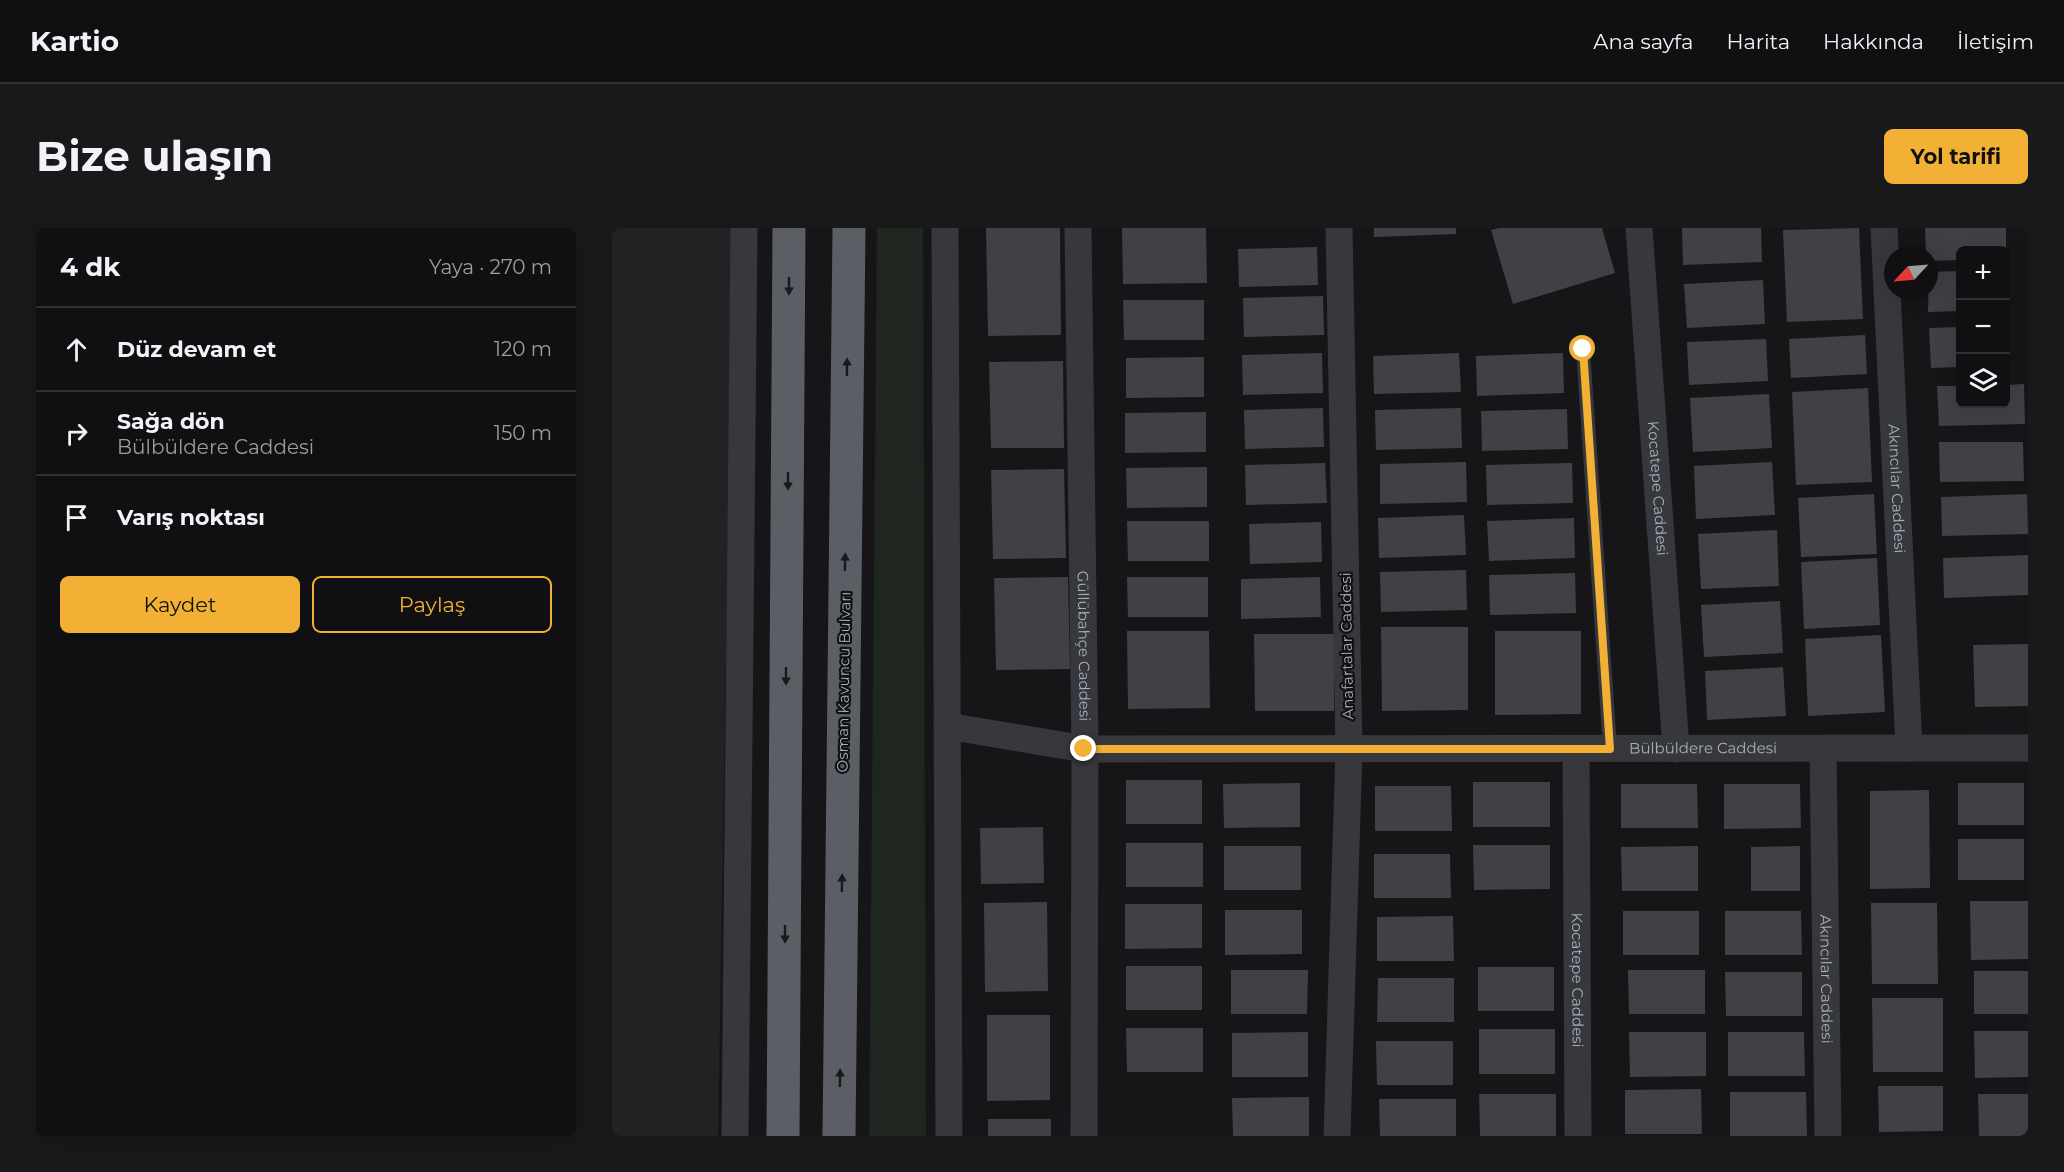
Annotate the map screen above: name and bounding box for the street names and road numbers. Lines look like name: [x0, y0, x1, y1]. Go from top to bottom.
street label: Kocatepe Caddesi: [1644, 420, 1672, 556]
street label: Akıncılar Caddesi: [1884, 424, 1910, 554]
street label: Güllübahçe Caddesi: [1074, 571, 1095, 721]
street label: Anafartalar Caddesi: [1336, 572, 1357, 720]
street label: Osman Kavuncu Bulvarı: [832, 591, 855, 773]
street label: Bülbüldere Caddesi: [1629, 738, 1777, 757]
street label: Kocatepe Caddesi: [1568, 912, 1588, 1048]
street label: Akıncılar Caddesi: [1816, 914, 1837, 1044]

